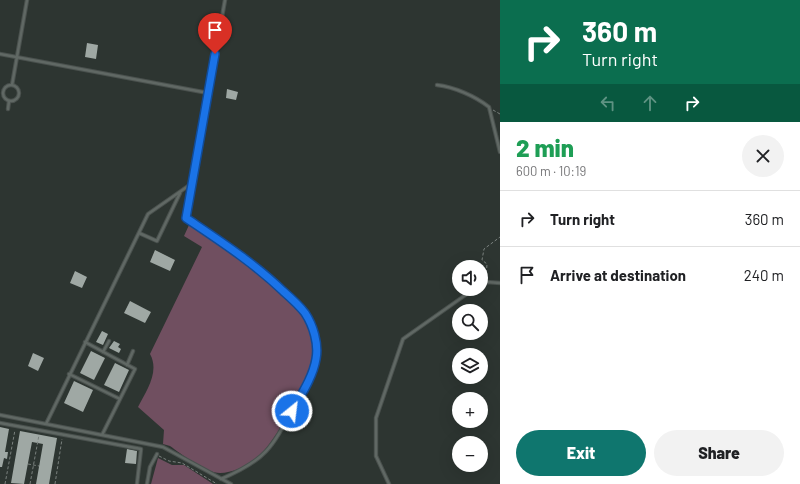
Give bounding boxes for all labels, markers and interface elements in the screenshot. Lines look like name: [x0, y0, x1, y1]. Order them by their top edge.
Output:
pin: [198, 13, 232, 54]
text: 360 m: [582, 14, 657, 48]
icon: right: [516, 16, 568, 68]
icon: arrive: [204, 19, 226, 41]
text: Turn right: [582, 48, 658, 70]
icon: left: [597, 92, 619, 114]
icon: ahead: [639, 92, 661, 114]
icon: right: [681, 92, 703, 114]
text: 2 min: [516, 133, 574, 162]
button: close: [742, 135, 784, 177]
text: 600 m · 10:19: [516, 163, 586, 179]
icon: right: [516, 208, 538, 230]
text: Turn right: [550, 210, 615, 228]
text: 360 m: [745, 210, 784, 228]
map controls: [452, 260, 488, 472]
button: sound: [452, 260, 488, 296]
icon: arrive: [516, 264, 538, 286]
text: Arrive at destination: [550, 266, 686, 284]
text: 240 m: [744, 266, 784, 284]
button: search: [452, 304, 488, 340]
button: layers: [452, 348, 488, 384]
position arrow: [271, 390, 313, 432]
button: +: [452, 392, 488, 428]
button: Exit: [516, 430, 646, 476]
button: Share: [654, 430, 784, 476]
button: −: [452, 436, 488, 472]

